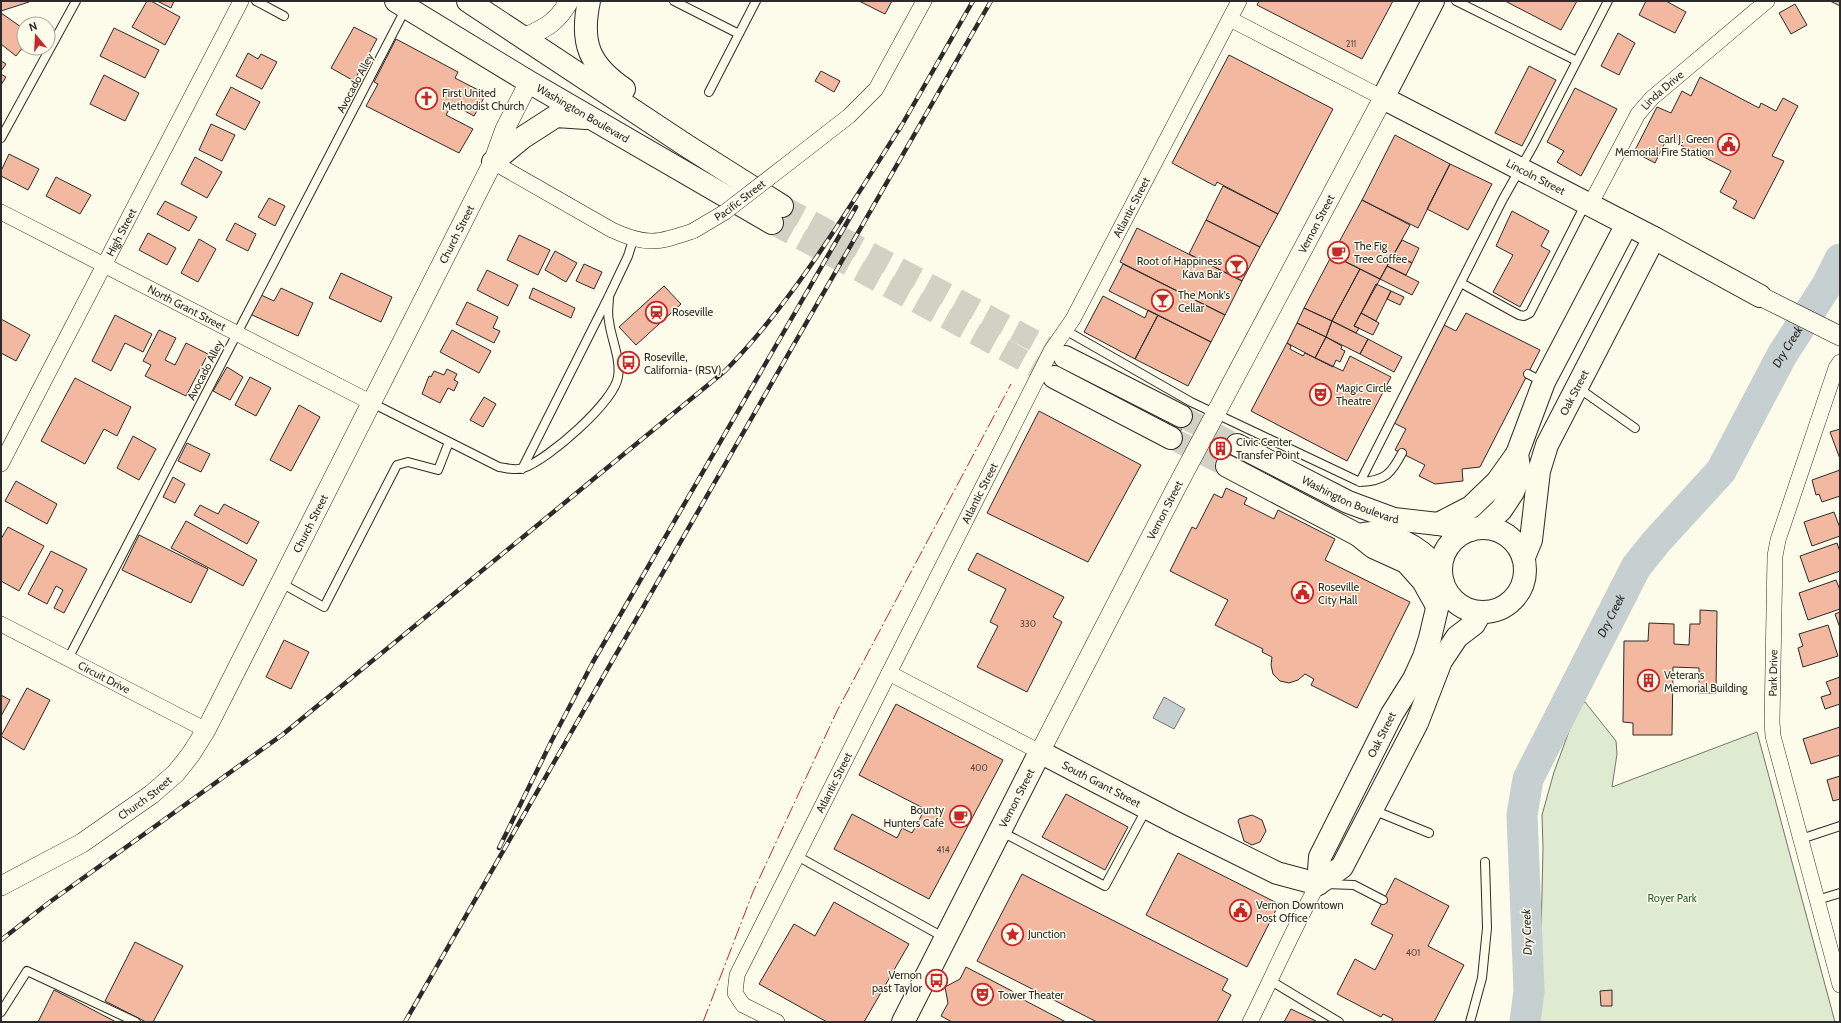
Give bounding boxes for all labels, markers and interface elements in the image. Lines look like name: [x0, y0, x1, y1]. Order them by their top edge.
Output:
north arrow: [16, 16, 56, 56]
text: N: [27, 19, 39, 34]
house number: 211: [1346, 38, 1356, 49]
street label: Avocado Alley: [333, 50, 377, 115]
street label: Linda Drive: [1638, 67, 1687, 113]
street label: Washington Boulevard: [534, 81, 632, 146]
church icon: First United Methodist Church: [413, 86, 439, 112]
place label: First United Methodist Church: [442, 86, 524, 113]
place label: Carl J. Green Memorial Fire Station: [1615, 132, 1714, 159]
public building icon: Carl J. Green Memorial Fire Station: [1716, 132, 1742, 158]
street label: Lincoln Street: [1504, 156, 1568, 198]
street label: Atlantic Street: [1110, 174, 1153, 240]
street label: Pacific Street: [712, 176, 768, 224]
street label: Vernon Street: [1295, 192, 1338, 256]
street label: Church Street: [436, 202, 477, 266]
street label: High Street: [103, 206, 139, 259]
cafe icon: The Fig Tree Coffee: [1326, 239, 1352, 265]
place label: The Fig Tree Coffee: [1354, 239, 1407, 266]
place label: Root of Happiness Kava Bar: [1137, 254, 1223, 281]
bar icon: Root of Happiness Kava Bar: [1224, 254, 1250, 280]
street label: North Grant Street: [145, 282, 228, 334]
bar icon: The Monk's Cellar: [1150, 288, 1176, 314]
place label: The Monk's Cellar: [1178, 288, 1231, 315]
station icon: Roseville: [644, 299, 670, 325]
place label: Roseville: [672, 305, 713, 319]
water label: Dry Creek: [1769, 322, 1806, 370]
street label: Avocado Alley: [184, 337, 226, 402]
bus stop icon: Roseville, California- (RSV): [615, 350, 641, 376]
place label: Roseville, California- (RSV): [644, 350, 721, 377]
street label: Oak Street: [1557, 367, 1592, 418]
theatre icon: Magic Circle Theatre: [1308, 381, 1334, 407]
place label: Magic Circle Theatre: [1336, 381, 1392, 408]
building icon: Civic Center Transfer Point: [1208, 435, 1234, 461]
place label: Civic Center Transfer Point: [1236, 435, 1300, 462]
street label: Atlantic Street: [958, 460, 1001, 526]
street label: Washington Boulevard: [1299, 472, 1399, 526]
street label: Vernon Street: [1144, 478, 1186, 542]
street label: Church Street: [290, 492, 331, 555]
public building icon: Roseville City Hall: [1289, 580, 1315, 606]
place label: Roseville City Hall: [1318, 580, 1359, 607]
water label: Dry Creek: [1594, 591, 1628, 640]
house number: 330: [1020, 618, 1036, 629]
street label: Park Drive: [1766, 649, 1780, 697]
street label: Circuit Drive: [76, 658, 133, 697]
building icon: Veterans Memorial Building: [1635, 668, 1661, 694]
place label: Veterans Memorial Building: [1664, 668, 1748, 695]
street label: Oak Street: [1364, 709, 1399, 760]
street label: Atlantic Street: [813, 750, 855, 815]
street label: South Grant Street: [1060, 758, 1143, 811]
house number: 400: [970, 762, 988, 773]
street label: Vernon Street: [996, 766, 1038, 830]
street label: Church Street: [115, 773, 175, 823]
place label: Bounty Hunters Cafe: [884, 803, 944, 830]
cafe icon: Bounty Hunters Cafe: [947, 803, 973, 829]
house number: 414: [936, 844, 950, 855]
park label: Royer Park: [1647, 891, 1697, 905]
public building icon: Vernon Downtown Post Office: [1228, 898, 1254, 924]
place label: Vernon Downtown Post Office: [1256, 898, 1344, 925]
water label: Dry Creek: [1518, 908, 1535, 955]
place icon: Junction: [1000, 921, 1026, 947]
place label: Junction: [1027, 927, 1066, 941]
house number: 401: [1406, 947, 1420, 958]
place label: Vernon past Taylor: [872, 968, 923, 995]
bus stop icon: Vernon past Taylor: [924, 968, 950, 994]
theatre icon: Tower Theater: [969, 982, 995, 1008]
place label: Tower Theater: [998, 988, 1064, 1002]

